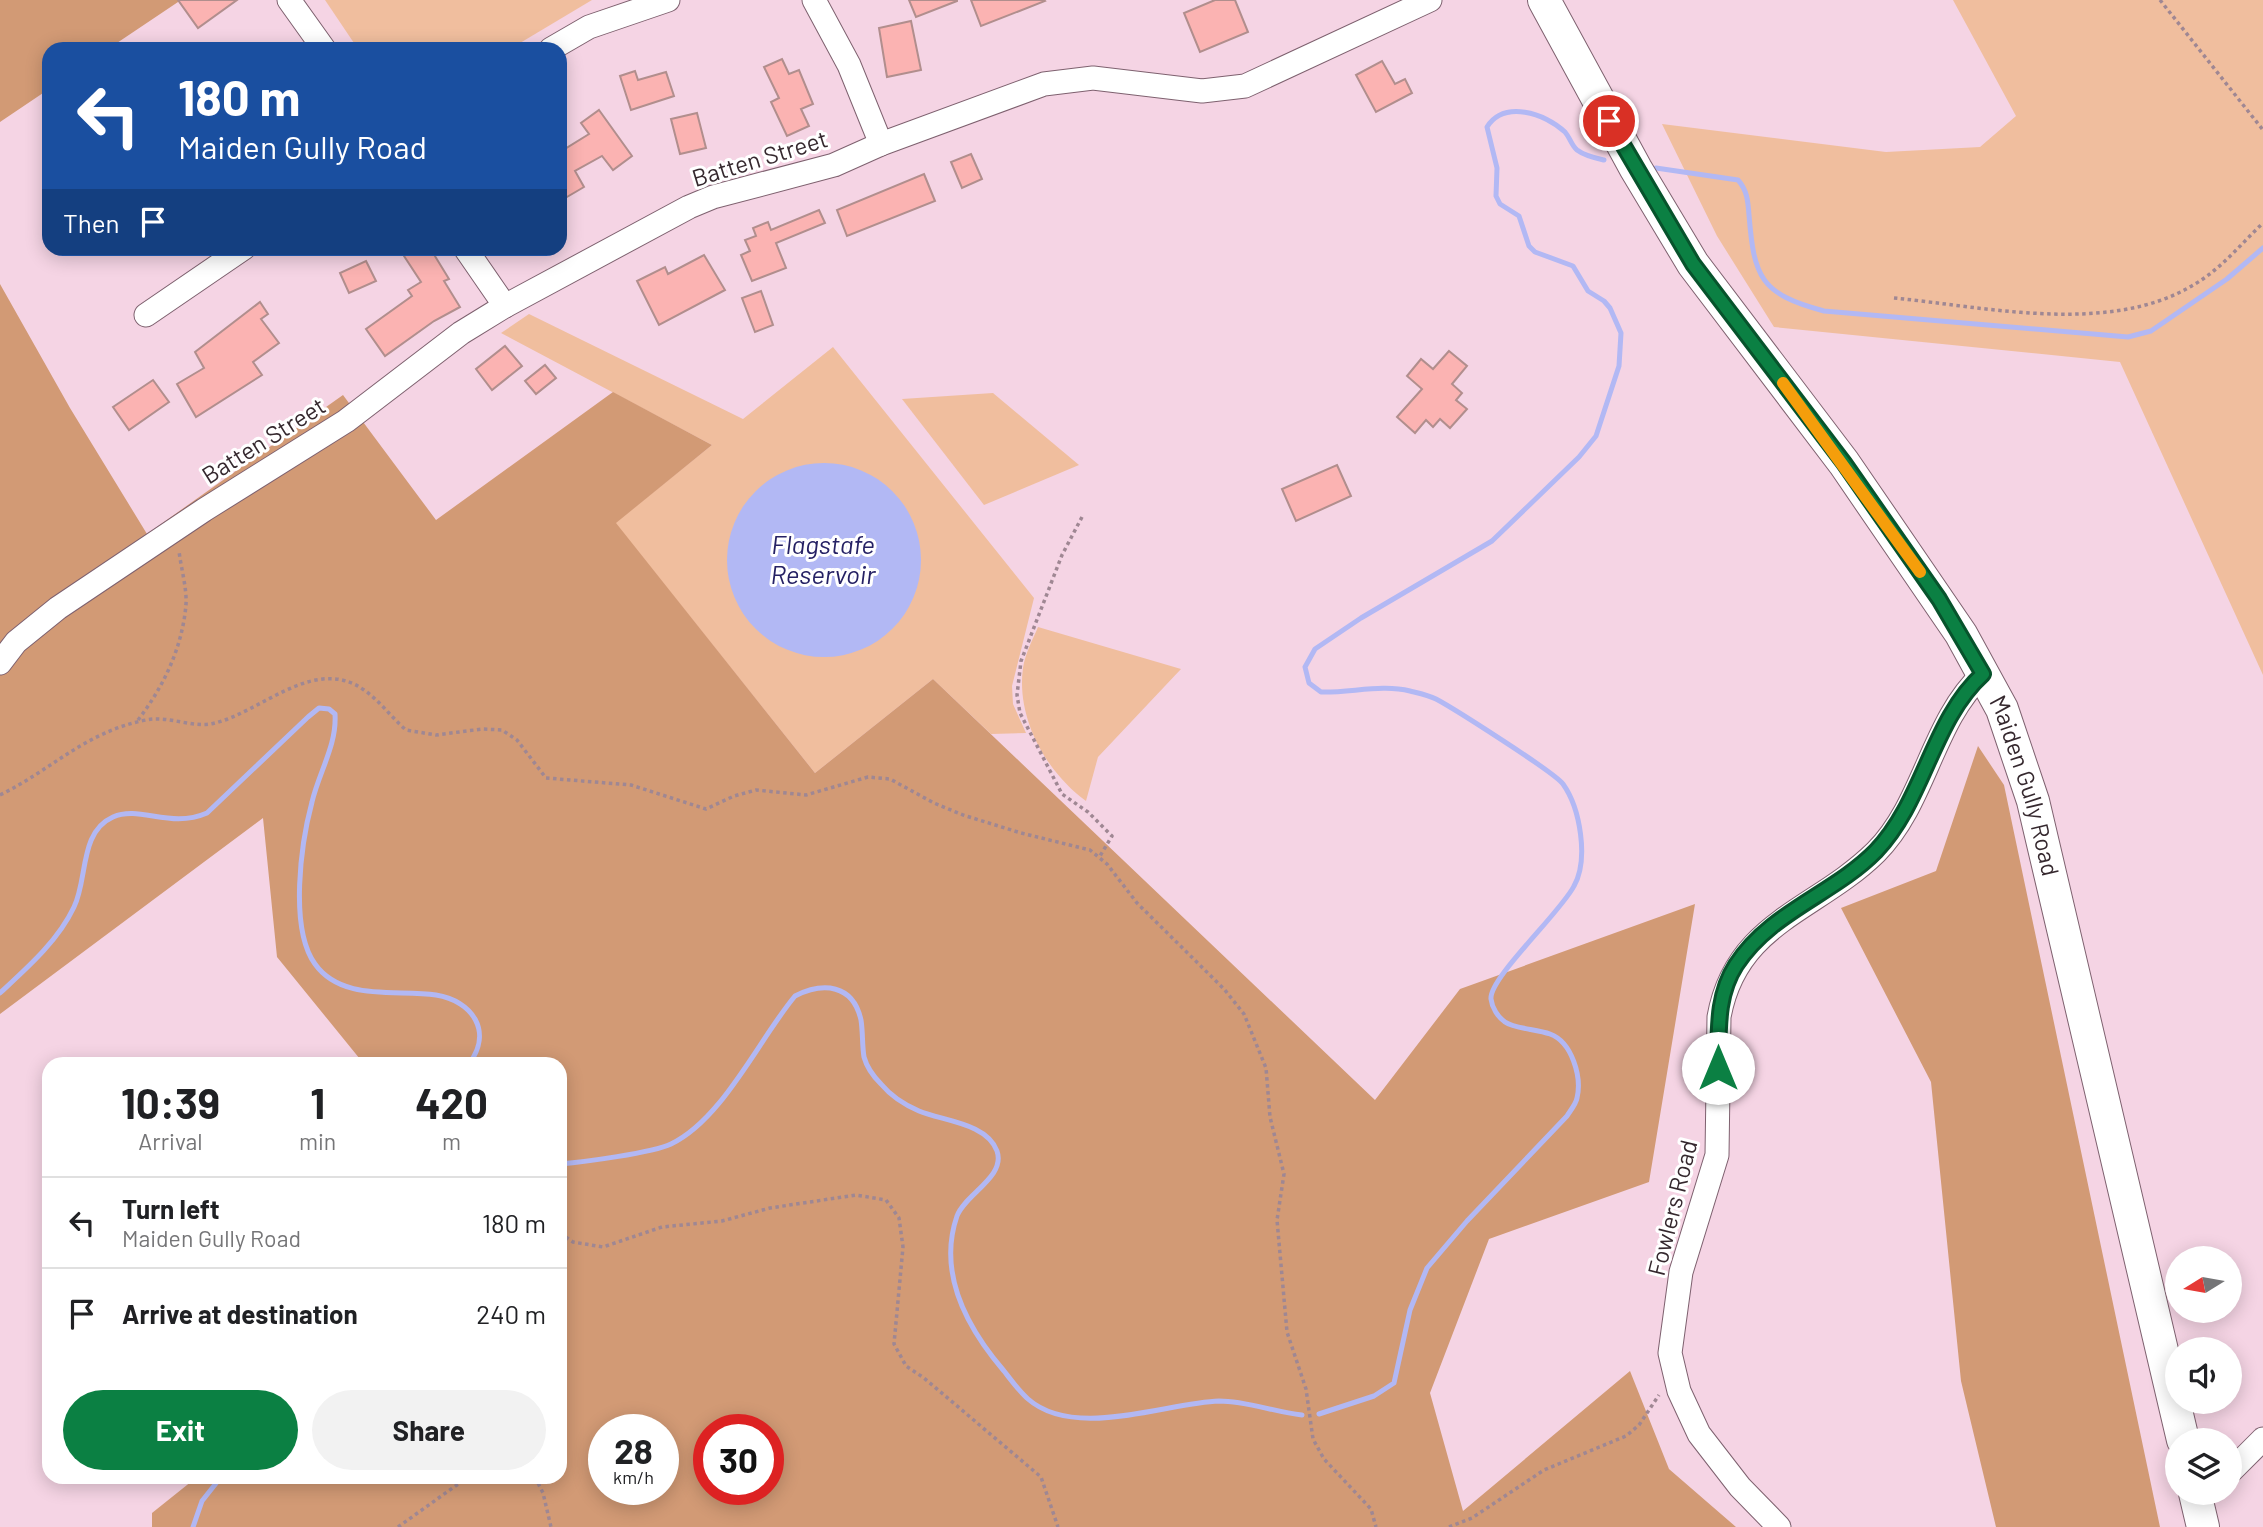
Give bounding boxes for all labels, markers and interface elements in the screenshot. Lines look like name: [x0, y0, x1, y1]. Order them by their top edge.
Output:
text: 180 m: [178, 67, 301, 126]
icon: left: [63, 70, 154, 161]
pin: [1579, 91, 1639, 151]
icon: arrive: [1590, 102, 1628, 140]
street label: Batten Street: [688, 123, 831, 192]
text: Maiden Gully Road: [178, 127, 427, 165]
icon: arrive: [134, 203, 172, 241]
text: Then: [63, 207, 120, 238]
street label: Batten Street: [196, 390, 330, 489]
water label: Flagstafe Reservoir: [771, 528, 876, 589]
street label: Maiden Gully Road: [1984, 690, 2066, 879]
position arrow: [1681, 1031, 1755, 1105]
text: 10:39: [121, 1077, 220, 1127]
text: 1: [310, 1077, 325, 1127]
text: 420: [415, 1077, 488, 1127]
text: Arrival: [138, 1127, 203, 1155]
text: min: [299, 1127, 336, 1155]
text: m: [442, 1127, 461, 1155]
street label: Fowlers Road: [1641, 1137, 1702, 1279]
text: Turn left: [122, 1193, 220, 1224]
icon: left: [63, 1204, 101, 1242]
text: 180 m: [482, 1207, 546, 1238]
text: Maiden Gully Road: [122, 1224, 301, 1252]
north arrow: [2165, 1246, 2242, 1323]
map controls: [2165, 1246, 2242, 1505]
icon: arrive: [63, 1295, 101, 1333]
text: Arrive at destination: [122, 1298, 358, 1329]
text: 240 m: [476, 1298, 546, 1329]
button: sound: [2165, 1337, 2242, 1414]
button: Exit: [63, 1390, 298, 1470]
button: Share: [312, 1390, 546, 1470]
speed limit sign: 30: [693, 1414, 784, 1505]
button: layers: [2165, 1428, 2242, 1505]
text: 28: [614, 1429, 653, 1471]
text: km/h: [613, 1466, 654, 1488]

